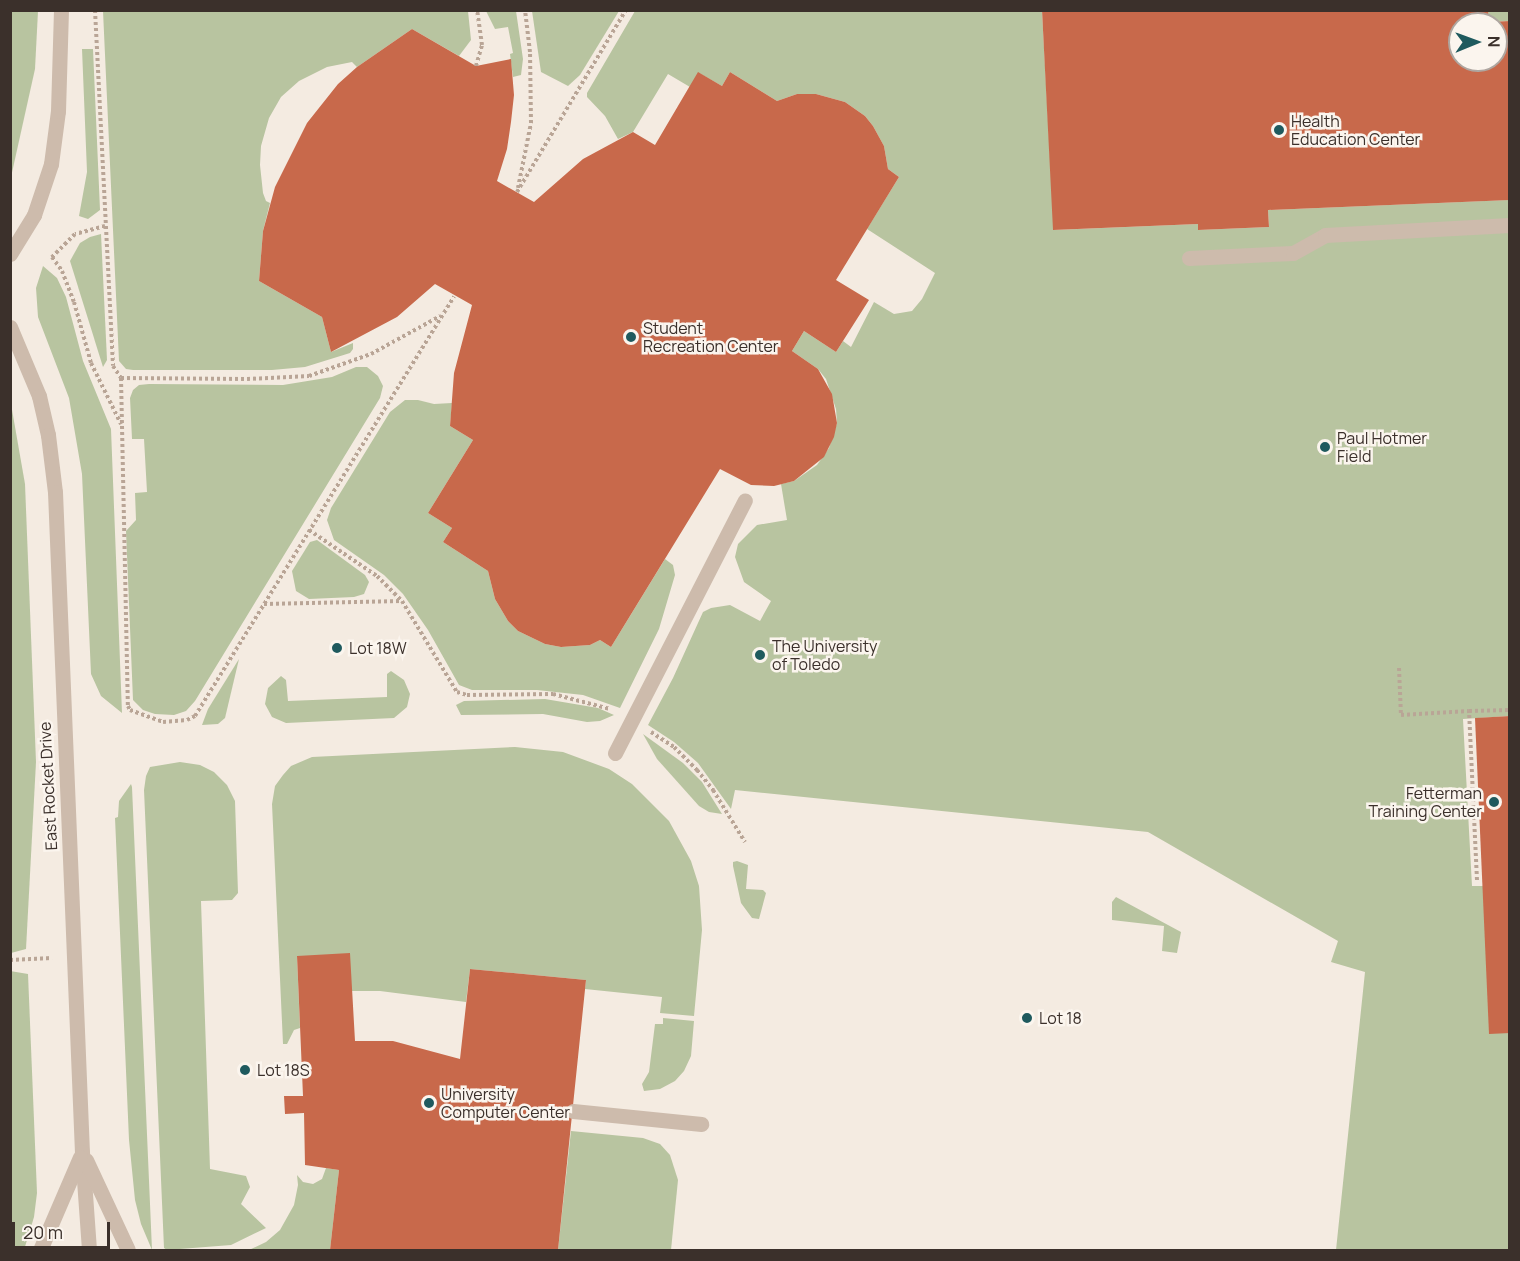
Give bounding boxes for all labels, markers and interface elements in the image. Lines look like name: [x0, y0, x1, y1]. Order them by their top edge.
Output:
north arrow: [1448, 12, 1508, 72]
text: N: [1483, 36, 1505, 48]
place label: Health Education Center: [1291, 111, 1420, 149]
marker: Health Education Center: [1272, 123, 1286, 137]
place label: Student Recreation Center: [643, 318, 779, 356]
marker: Student Recreation Center: [624, 330, 638, 344]
place label: Paul Hotmer Field: [1337, 428, 1427, 466]
marker: Paul Hotmer Field: [1318, 440, 1332, 454]
place label: The University of Toledo: [772, 636, 877, 674]
place label: Lot 18W: [349, 638, 407, 658]
marker: Lot 18W: [330, 641, 344, 655]
marker: The University of Toledo: [753, 648, 767, 662]
street label: East Rocket Drive: [35, 721, 61, 851]
place label: Fetterman Training Center: [1368, 783, 1482, 821]
marker: Fetterman Training Center: [1487, 795, 1501, 809]
place label: Lot 18: [1039, 1008, 1082, 1028]
marker: Lot 18: [1020, 1011, 1034, 1025]
place label: Lot 18S: [257, 1060, 310, 1080]
marker: Lot 18S: [238, 1063, 252, 1077]
place label: University Computer Center: [441, 1084, 570, 1122]
marker: University Computer Center: [422, 1096, 436, 1110]
scale bar: [15, 1210, 112, 1248]
text: 20 m: [23, 1220, 63, 1244]

